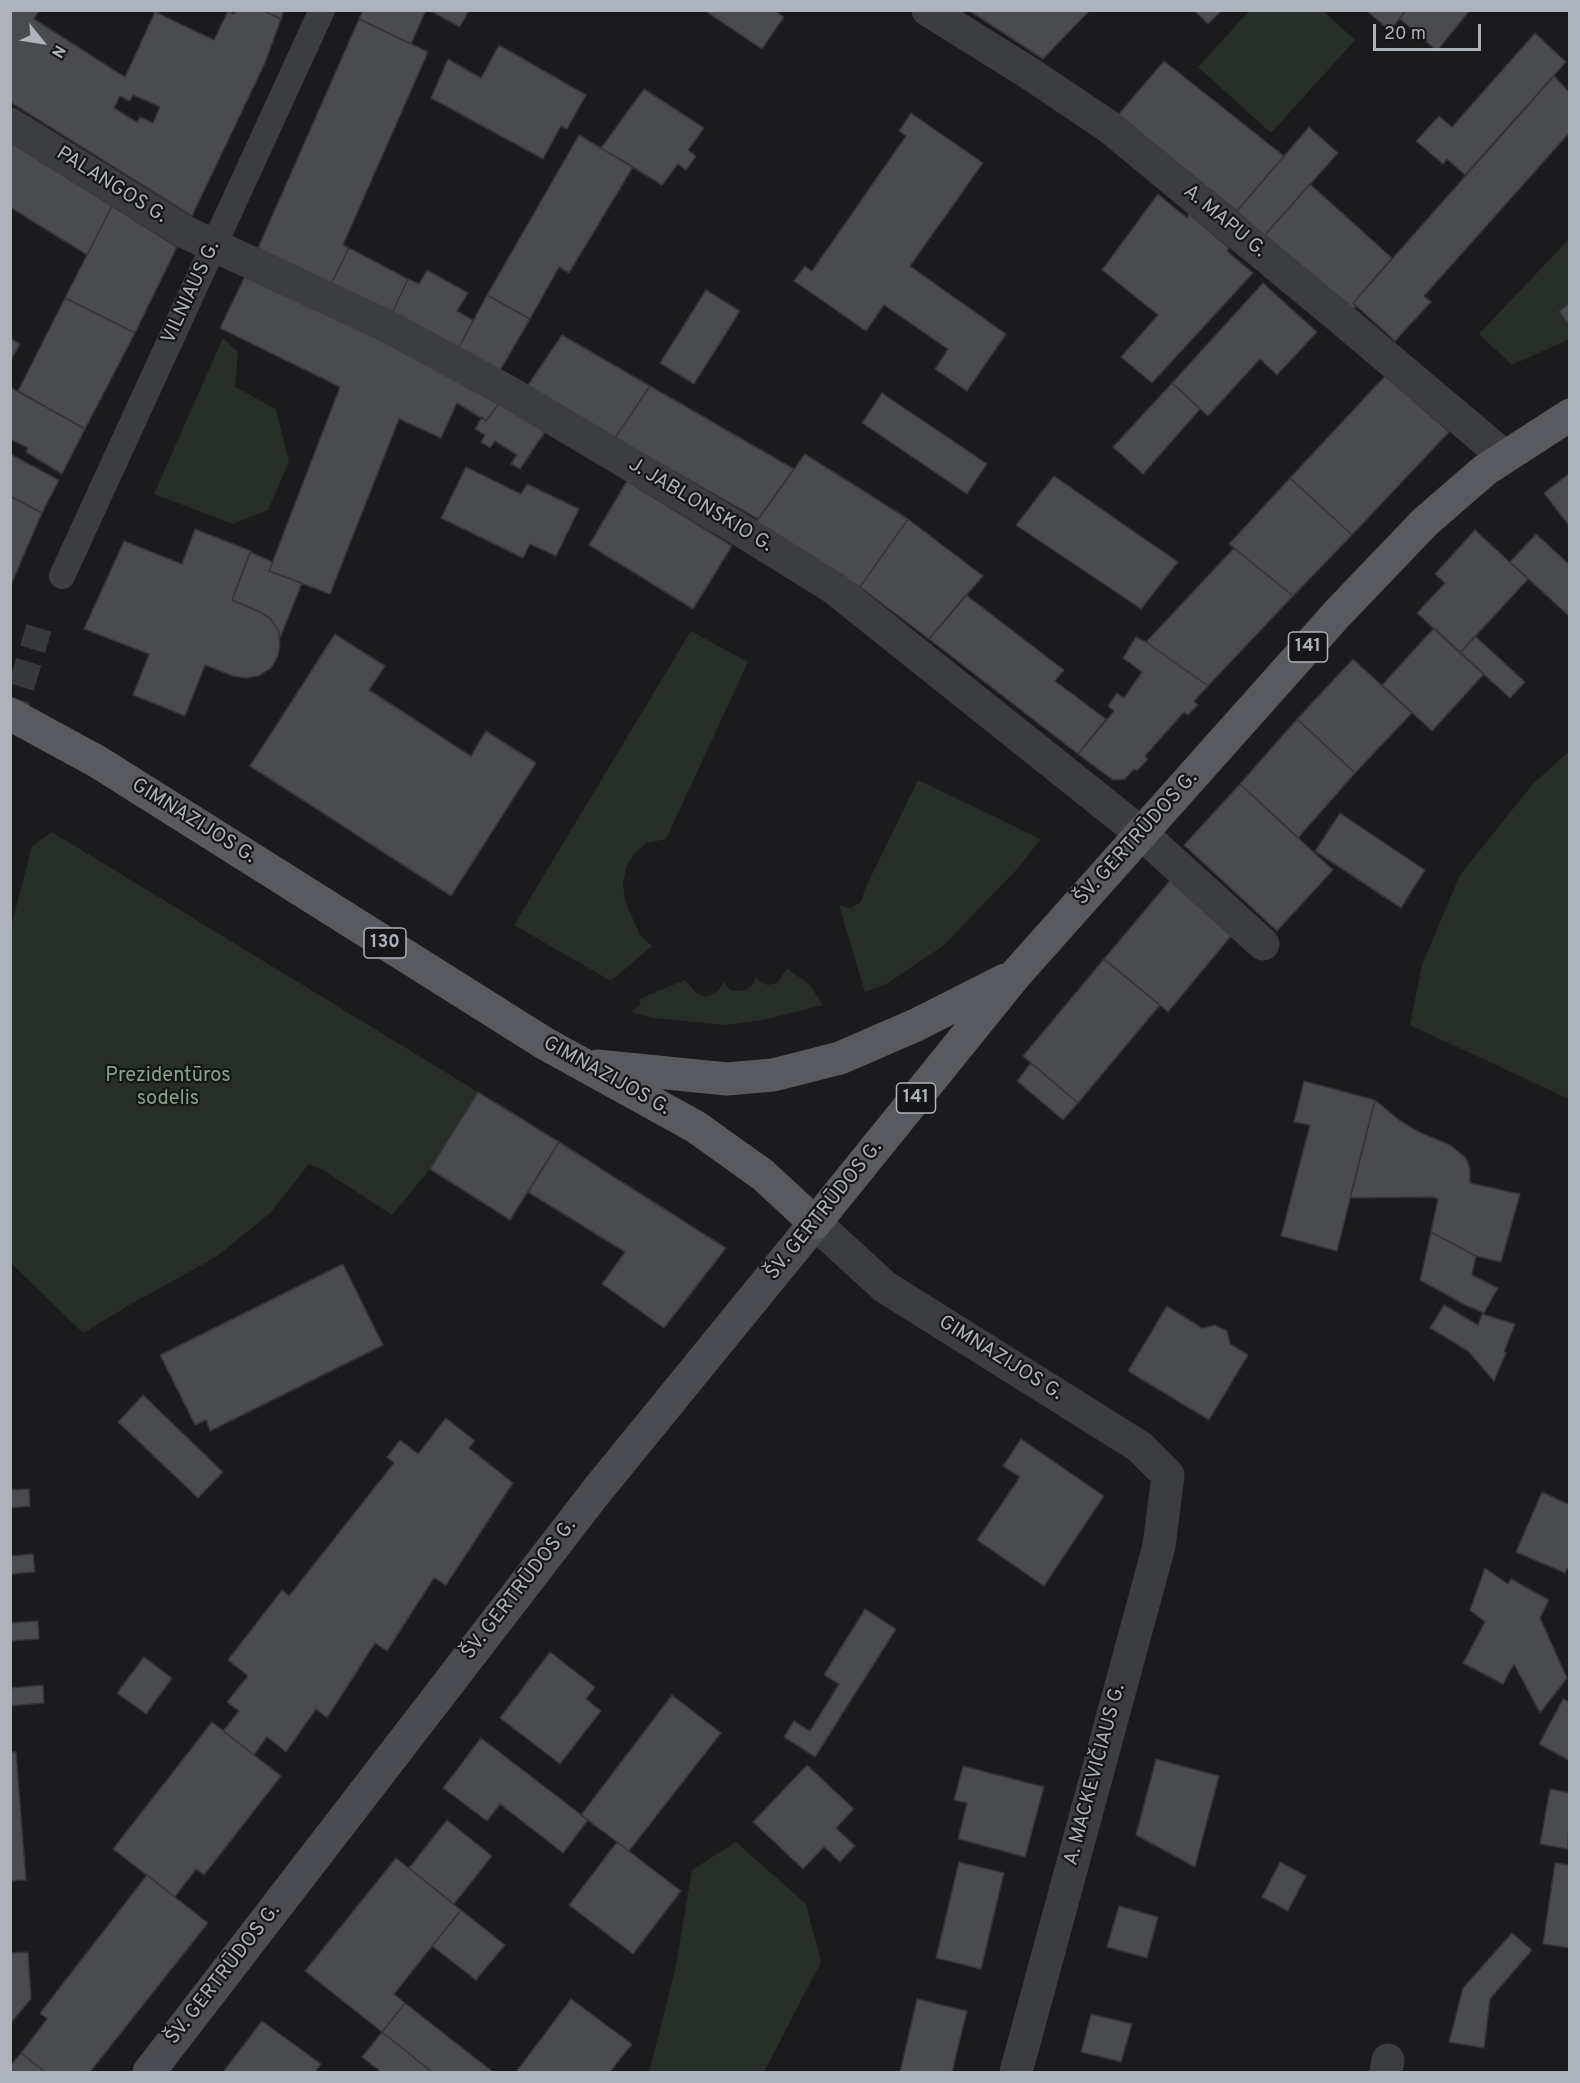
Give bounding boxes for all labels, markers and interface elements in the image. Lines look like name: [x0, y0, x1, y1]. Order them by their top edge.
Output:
north arrow: [12, 12, 72, 72]
scale bar: [1376, 12, 1484, 50]
text: 20 m: [1384, 23, 1426, 46]
text: N: [46, 41, 69, 61]
street label: PALANGOS G.: [51, 142, 171, 230]
street label: A. MAPU G.: [1178, 180, 1270, 264]
street label: VILNIAUS G.: [158, 238, 226, 348]
street label: J. JABLONSKIO G.: [624, 453, 776, 559]
road number: 141: [1288, 632, 1328, 662]
street label: ŠV. GERTRŪDOS G.: [1071, 767, 1203, 911]
street label: GIMNAZIJOS G.: [127, 774, 259, 870]
road number: 130: [364, 928, 406, 958]
street label: GIMNAZIJOS G.: [538, 1032, 674, 1122]
park label: Prezidentūros sodelis: [105, 1065, 231, 1112]
road number: 141: [896, 1083, 936, 1113]
street label: ŠV. GERTRŪDOS G.: [762, 1137, 888, 1285]
street label: GIMNAZIJOS G.: [934, 1311, 1066, 1407]
street label: ŠV. GERTRŪDOS G.: [458, 1515, 582, 1665]
street label: A. MACKEVIČIAUS G.: [1060, 1682, 1132, 1868]
street label: ŠV. GERTRŪDOS G.: [162, 1900, 286, 2050]

